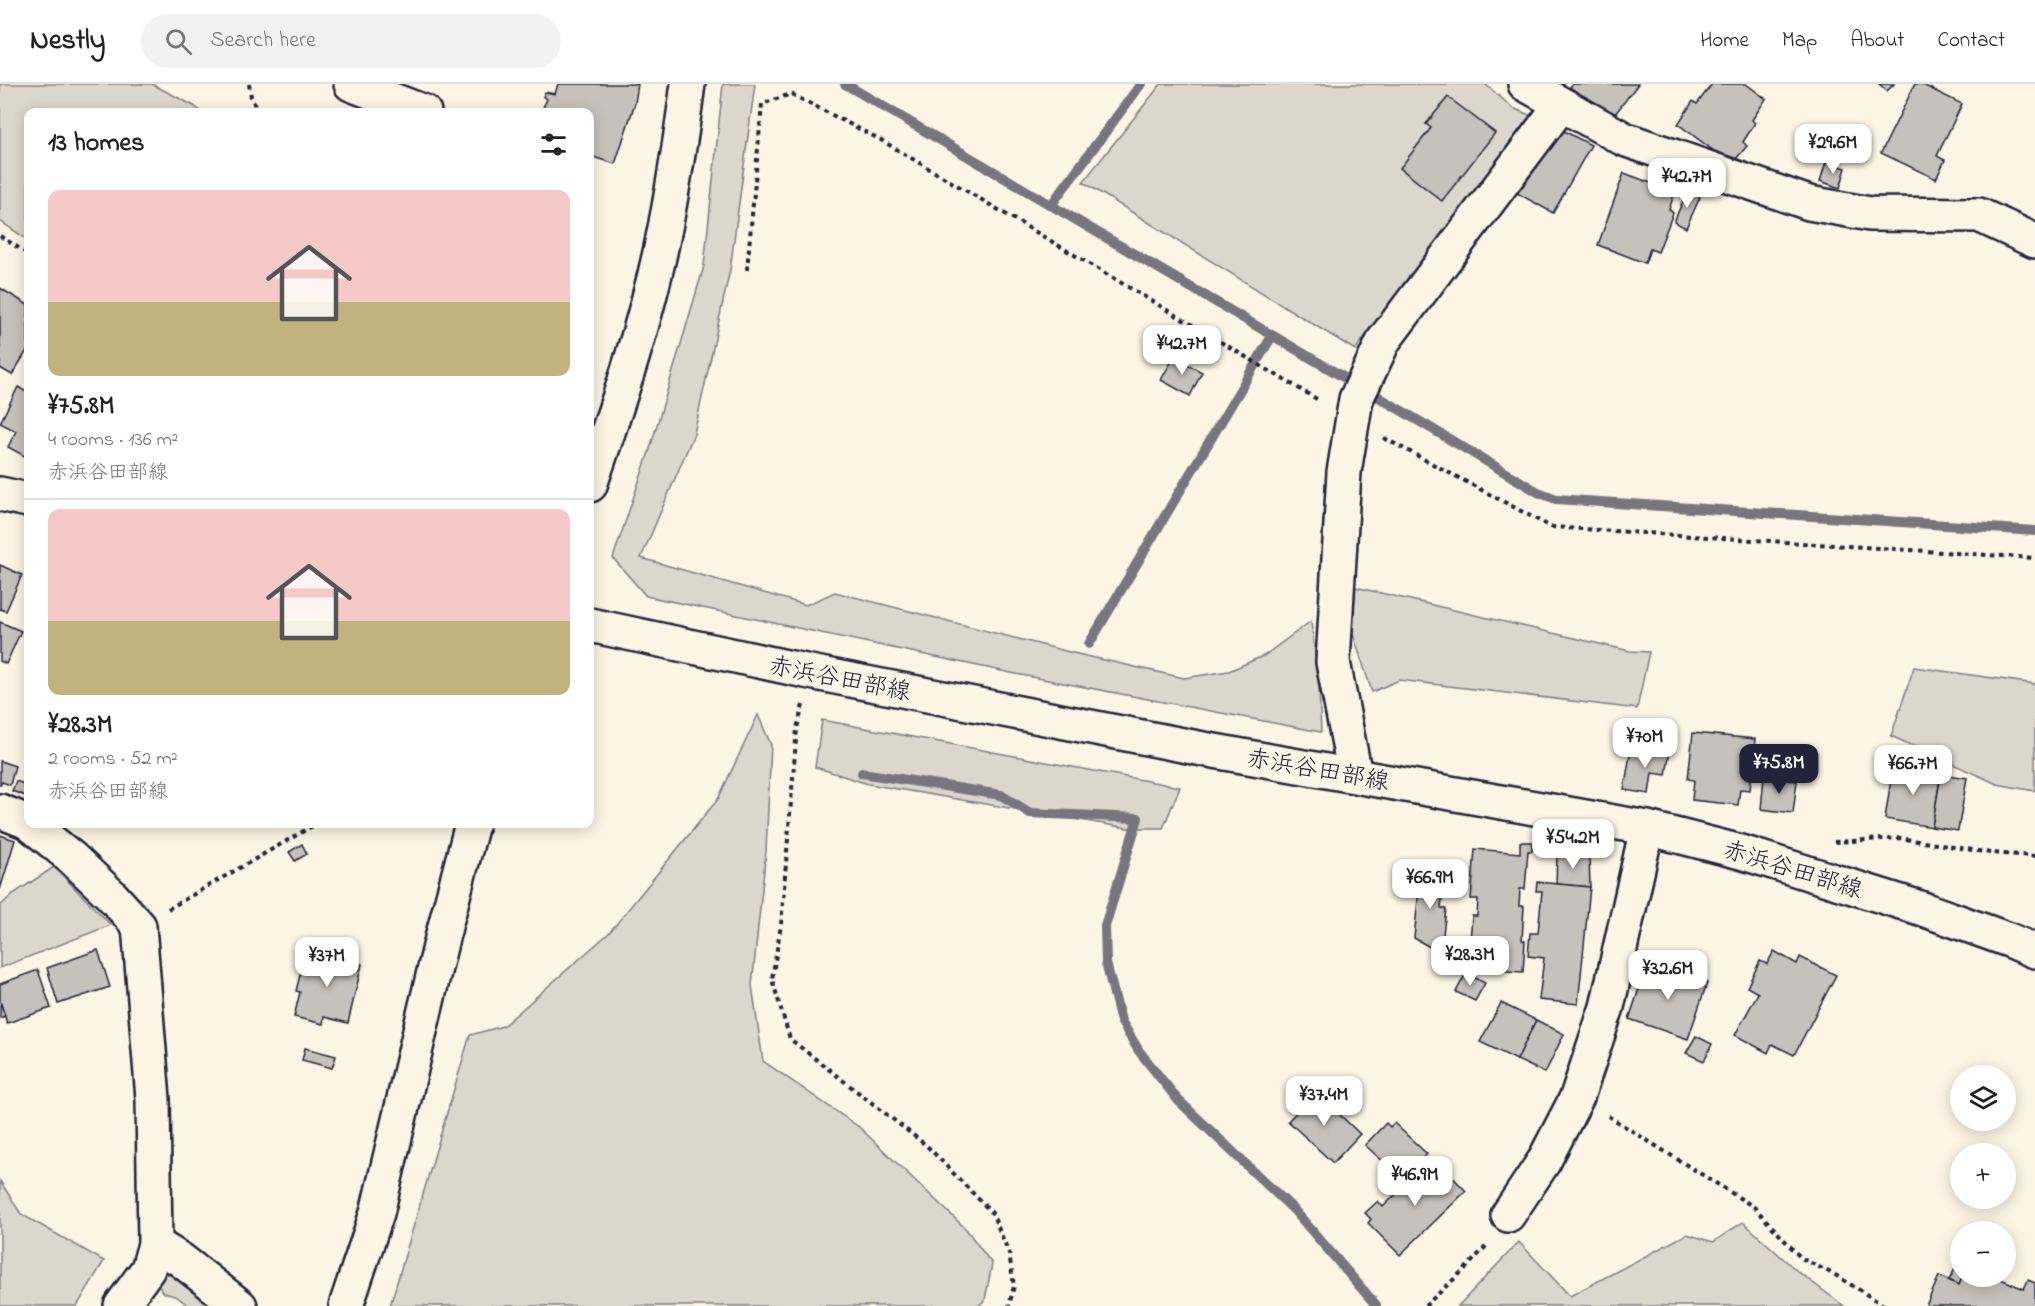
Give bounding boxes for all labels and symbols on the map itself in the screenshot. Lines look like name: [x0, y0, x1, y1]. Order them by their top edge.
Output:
pin: ¥29.6M: [1784, 124, 1882, 175]
pin: ¥42.7M: [1638, 158, 1736, 209]
pin: ¥42.7M: [1133, 325, 1231, 376]
street label: 赤浜谷田部線: [766, 650, 914, 711]
pin: ¥70M: [1609, 718, 1681, 769]
street label: 赤浜谷田部線: [1244, 742, 1392, 801]
pin: ¥75.8M: [1730, 744, 1828, 795]
pin: ¥66.7M: [1864, 745, 1962, 796]
pin: ¥54.2M: [1524, 819, 1622, 870]
street label: 赤浜谷田部線: [1718, 834, 1866, 909]
pin: ¥66.9M: [1381, 859, 1479, 910]
pin: ¥28.3M: [1421, 936, 1519, 987]
pin: ¥37M: [291, 937, 363, 988]
pin: ¥32.6M: [1619, 950, 1717, 1001]
pin: ¥37.4M: [1275, 1076, 1373, 1127]
pin: ¥46.9M: [1366, 1156, 1464, 1207]

